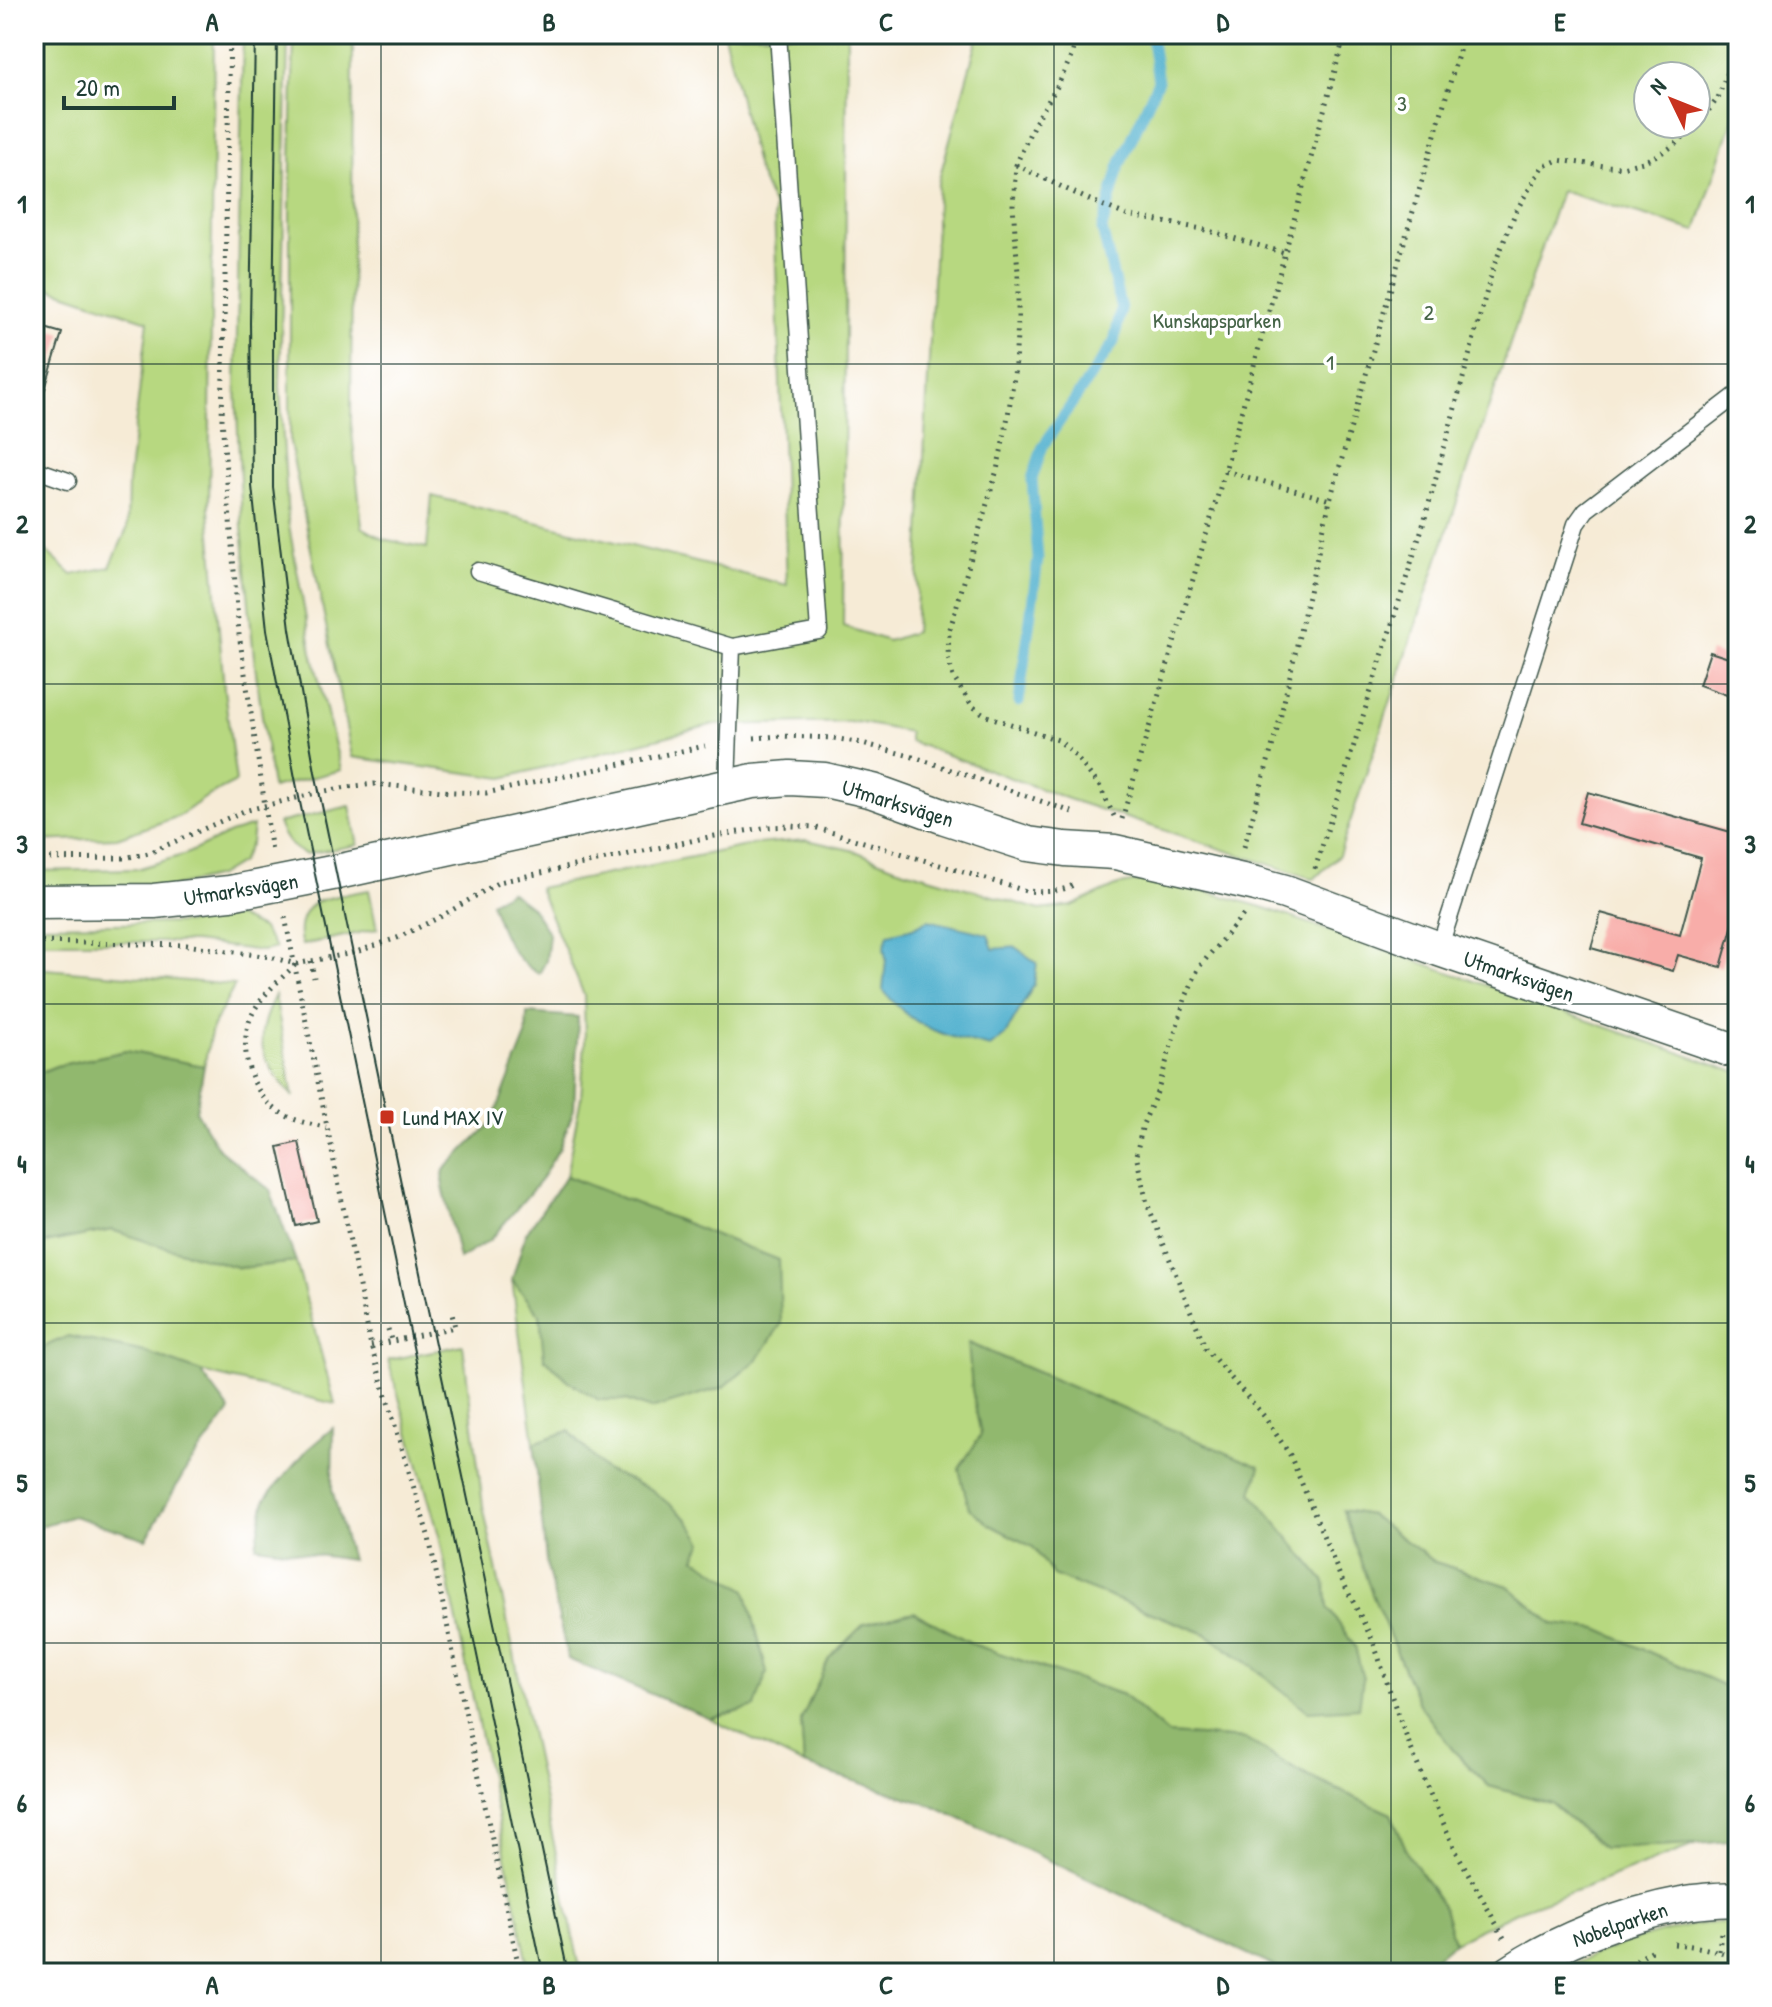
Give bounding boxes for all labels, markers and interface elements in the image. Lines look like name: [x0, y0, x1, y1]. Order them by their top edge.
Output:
text: A: [206, 4, 219, 39]
text: B: [542, 4, 556, 39]
text: C: [879, 4, 893, 39]
text: D: [1217, 4, 1230, 39]
text: E: [1554, 4, 1566, 39]
scale bar: [64, 60, 174, 110]
north arrow: [1632, 60, 1712, 140]
text: 20 m: [76, 71, 120, 103]
text: N: [1642, 72, 1673, 101]
park label: 3: [1397, 88, 1407, 118]
text: 1: [17, 186, 27, 221]
text: 1: [1745, 186, 1755, 221]
park label: 2: [1424, 297, 1435, 327]
park label: Kunskapsparken: [1153, 305, 1281, 335]
park label: 1: [1326, 347, 1334, 377]
text: 2: [16, 506, 29, 541]
text: 2: [1744, 506, 1757, 541]
street label: Utmarksvägen: [839, 772, 957, 834]
text: 3: [16, 826, 28, 861]
text: 3: [1744, 826, 1756, 861]
street label: Utmarksvägen: [182, 865, 300, 913]
street label: Utmarksvägen: [1460, 943, 1578, 1009]
place label: Lund MAX IV: [403, 1102, 504, 1132]
marker: Lund MAX IV: [378, 1108, 396, 1126]
text: 4: [17, 1146, 27, 1181]
text: 4: [1745, 1146, 1755, 1181]
text: 5: [17, 1465, 28, 1500]
text: 5: [1745, 1465, 1756, 1500]
text: 6: [17, 1785, 28, 1820]
text: 6: [1745, 1785, 1756, 1820]
street label: Nobelparken: [1569, 1894, 1671, 1954]
text: A: [206, 1967, 219, 2002]
text: B: [542, 1967, 556, 2002]
text: C: [879, 1967, 893, 2002]
text: D: [1217, 1967, 1230, 2002]
text: E: [1554, 1967, 1566, 2002]

